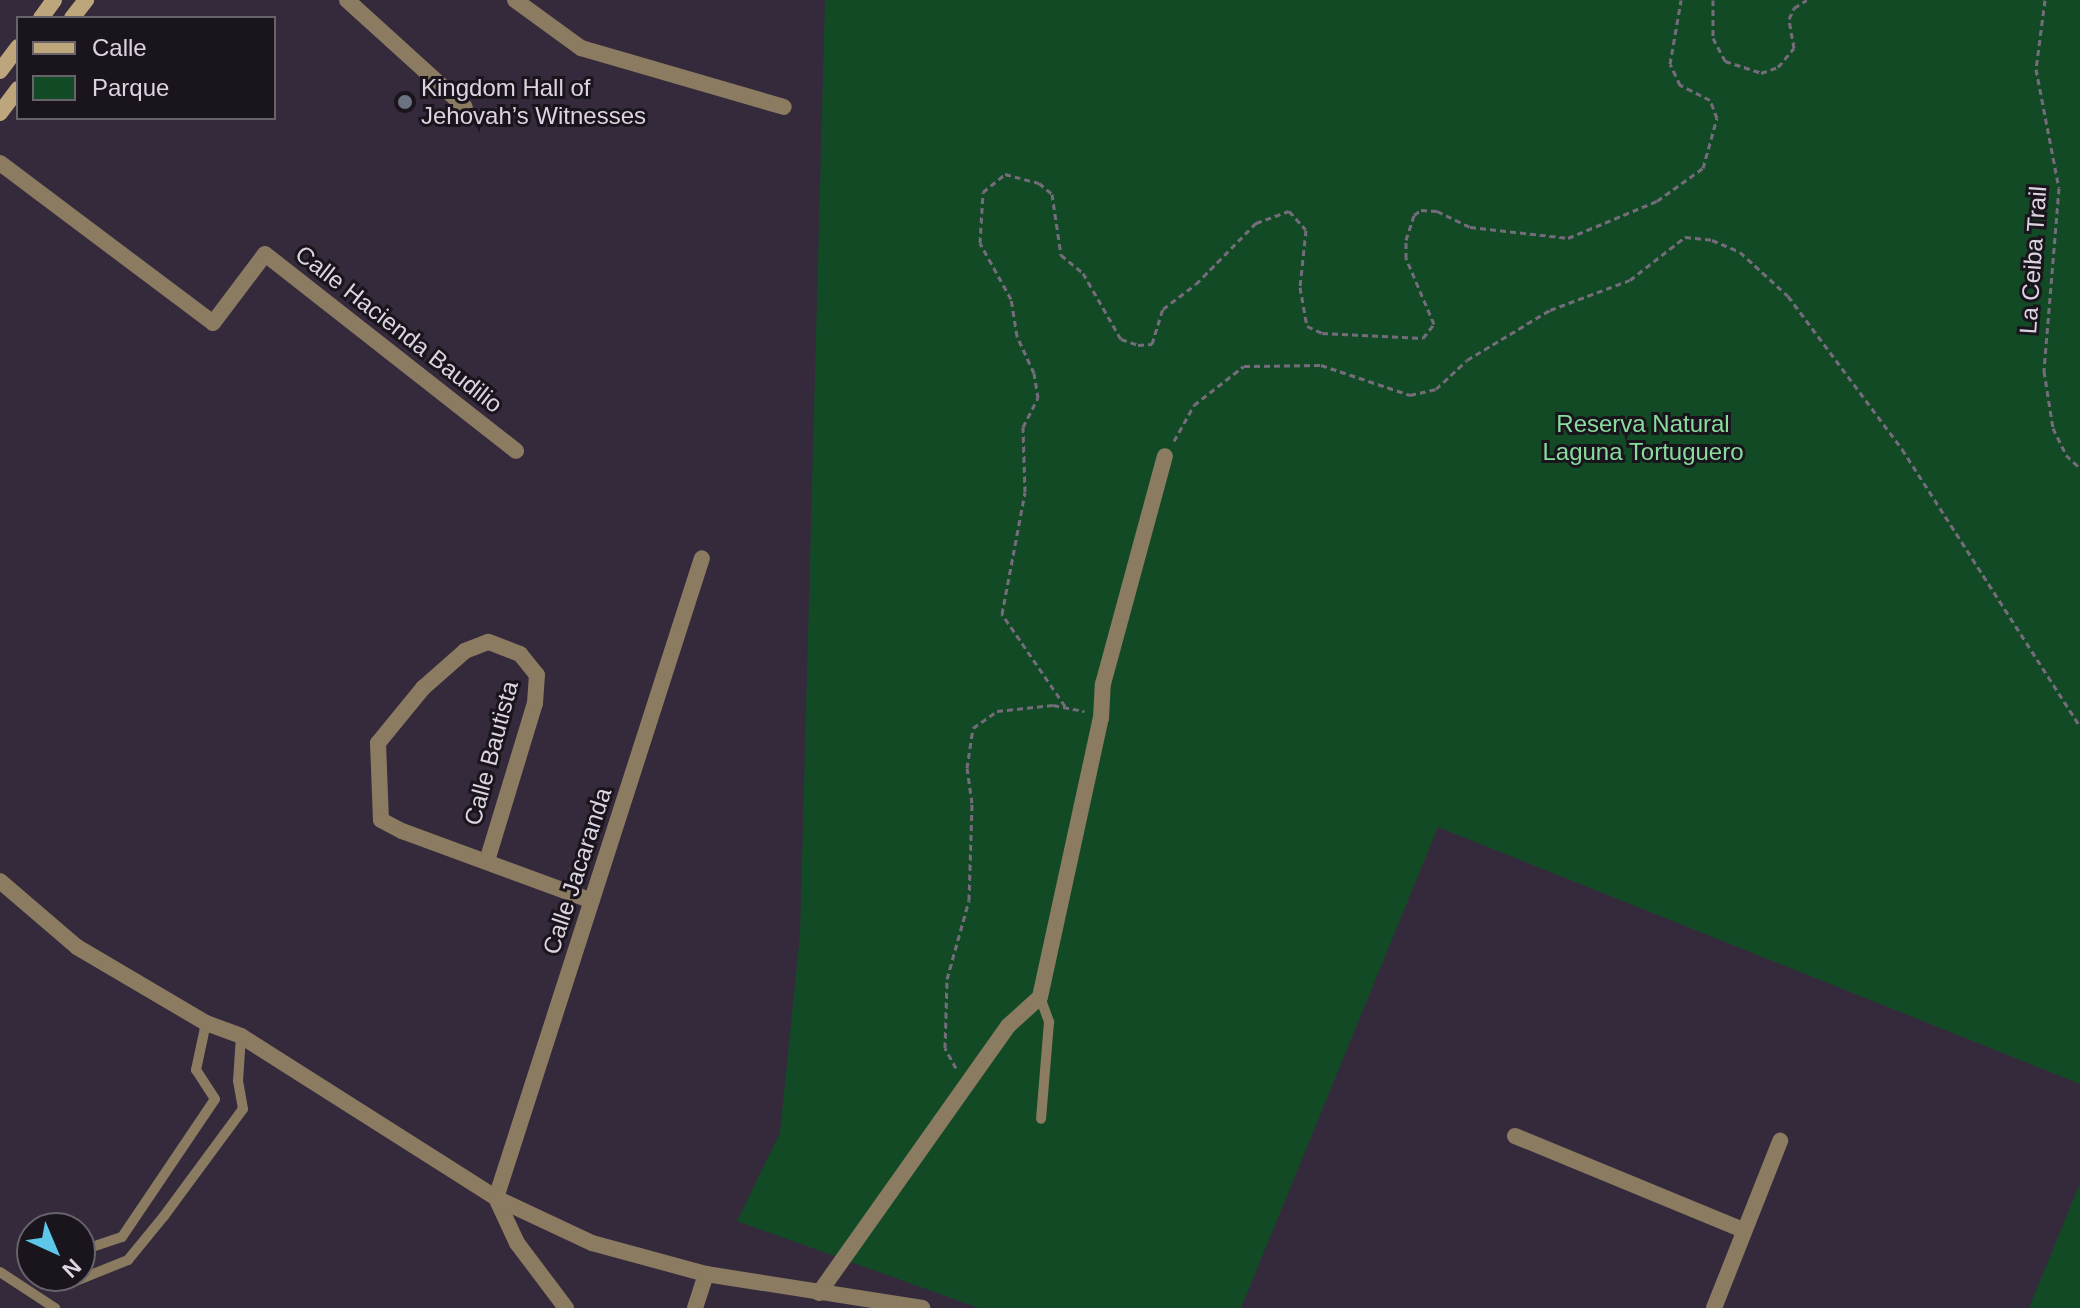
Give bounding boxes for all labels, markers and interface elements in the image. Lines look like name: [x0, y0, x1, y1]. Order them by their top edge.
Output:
legend: [16, 16, 276, 120]
text: Calle: [92, 34, 147, 61]
text: Parque: [92, 74, 169, 101]
place label: Kingdom Hall of Jehovah’s Witnesses: [421, 74, 646, 130]
marker: Kingdom Hall of Jehovah’s Witnesses: [396, 93, 414, 111]
street label: La Ceiba Trail: [2013, 185, 2053, 335]
street label: Calle Hacienda Baudilio: [290, 239, 508, 419]
park label: Reserva Natural Laguna Tortuguero: [1542, 410, 1744, 466]
street label: Calle Bautista: [458, 678, 524, 828]
street label: Calle Jacaranda: [537, 784, 617, 958]
north arrow: [16, 1212, 96, 1292]
text: N: [57, 1254, 86, 1283]

